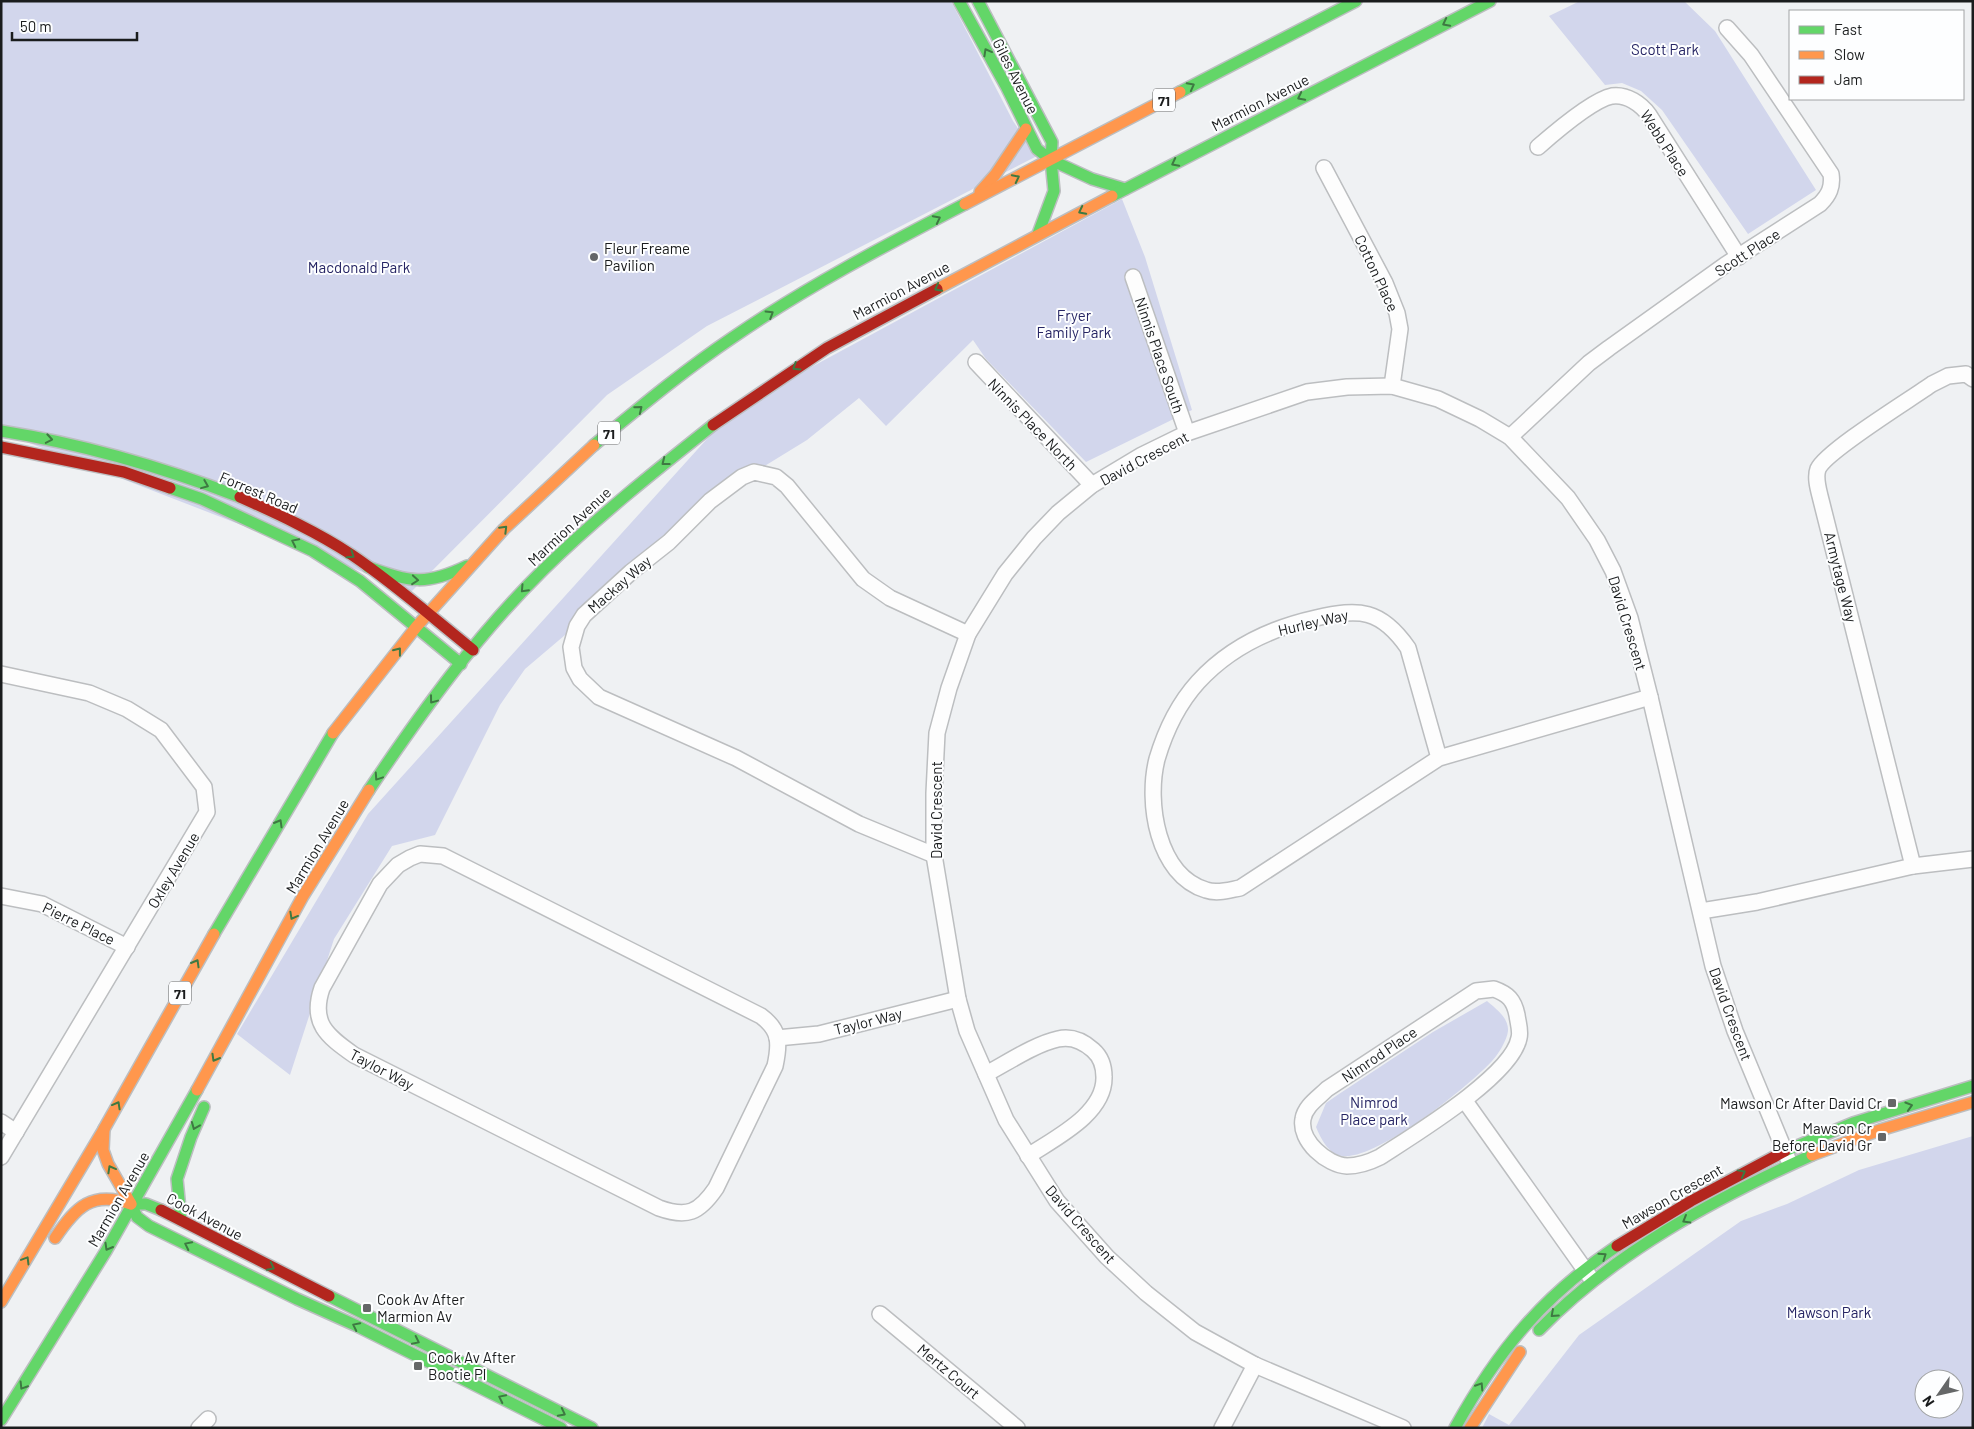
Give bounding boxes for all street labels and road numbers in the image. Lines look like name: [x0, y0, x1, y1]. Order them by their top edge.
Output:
street label: Giles Avenue: [989, 35, 1043, 117]
street label: Marmion Avenue: [1208, 70, 1312, 134]
road number: 71: [1153, 88, 1175, 112]
street label: Webb Place: [1637, 106, 1693, 180]
street label: Scott Place: [1711, 224, 1783, 280]
street label: Cotton Place: [1351, 232, 1403, 314]
street label: Marmion Avenue: [850, 257, 952, 323]
street label: Ninnis Place South: [1132, 295, 1188, 415]
street label: Ninnis Place North: [985, 374, 1081, 474]
road number: 71: [598, 422, 620, 444]
street label: David Crescent: [1097, 427, 1191, 489]
street label: Forrest Road: [217, 467, 301, 517]
street label: Marmion Avenue: [524, 483, 614, 569]
street label: Armytage Way: [1821, 530, 1861, 624]
street label: Mackay Way: [584, 552, 654, 616]
street label: David Crescent: [1605, 574, 1651, 672]
street label: Hurley Way: [1276, 605, 1350, 639]
street label: David Crescent: [927, 761, 945, 859]
street label: Marmion Avenue: [282, 795, 352, 897]
street label: Oxley Avenue: [143, 829, 203, 911]
street label: Pierre Place: [40, 898, 118, 948]
street label: David Crescent: [1706, 965, 1756, 1063]
road number: 71: [169, 981, 191, 1004]
street label: Taylor Way: [832, 1004, 904, 1038]
street label: Nimrod Place: [1338, 1022, 1420, 1086]
street label: Taylor Way: [347, 1045, 417, 1093]
street label: Marmion Avenue: [83, 1148, 153, 1250]
street label: Mawson Crescent: [1618, 1160, 1726, 1232]
street label: David Crescent: [1042, 1181, 1120, 1267]
street label: Cook Avenue: [164, 1188, 246, 1244]
street label: Mertz Court: [914, 1340, 984, 1402]

